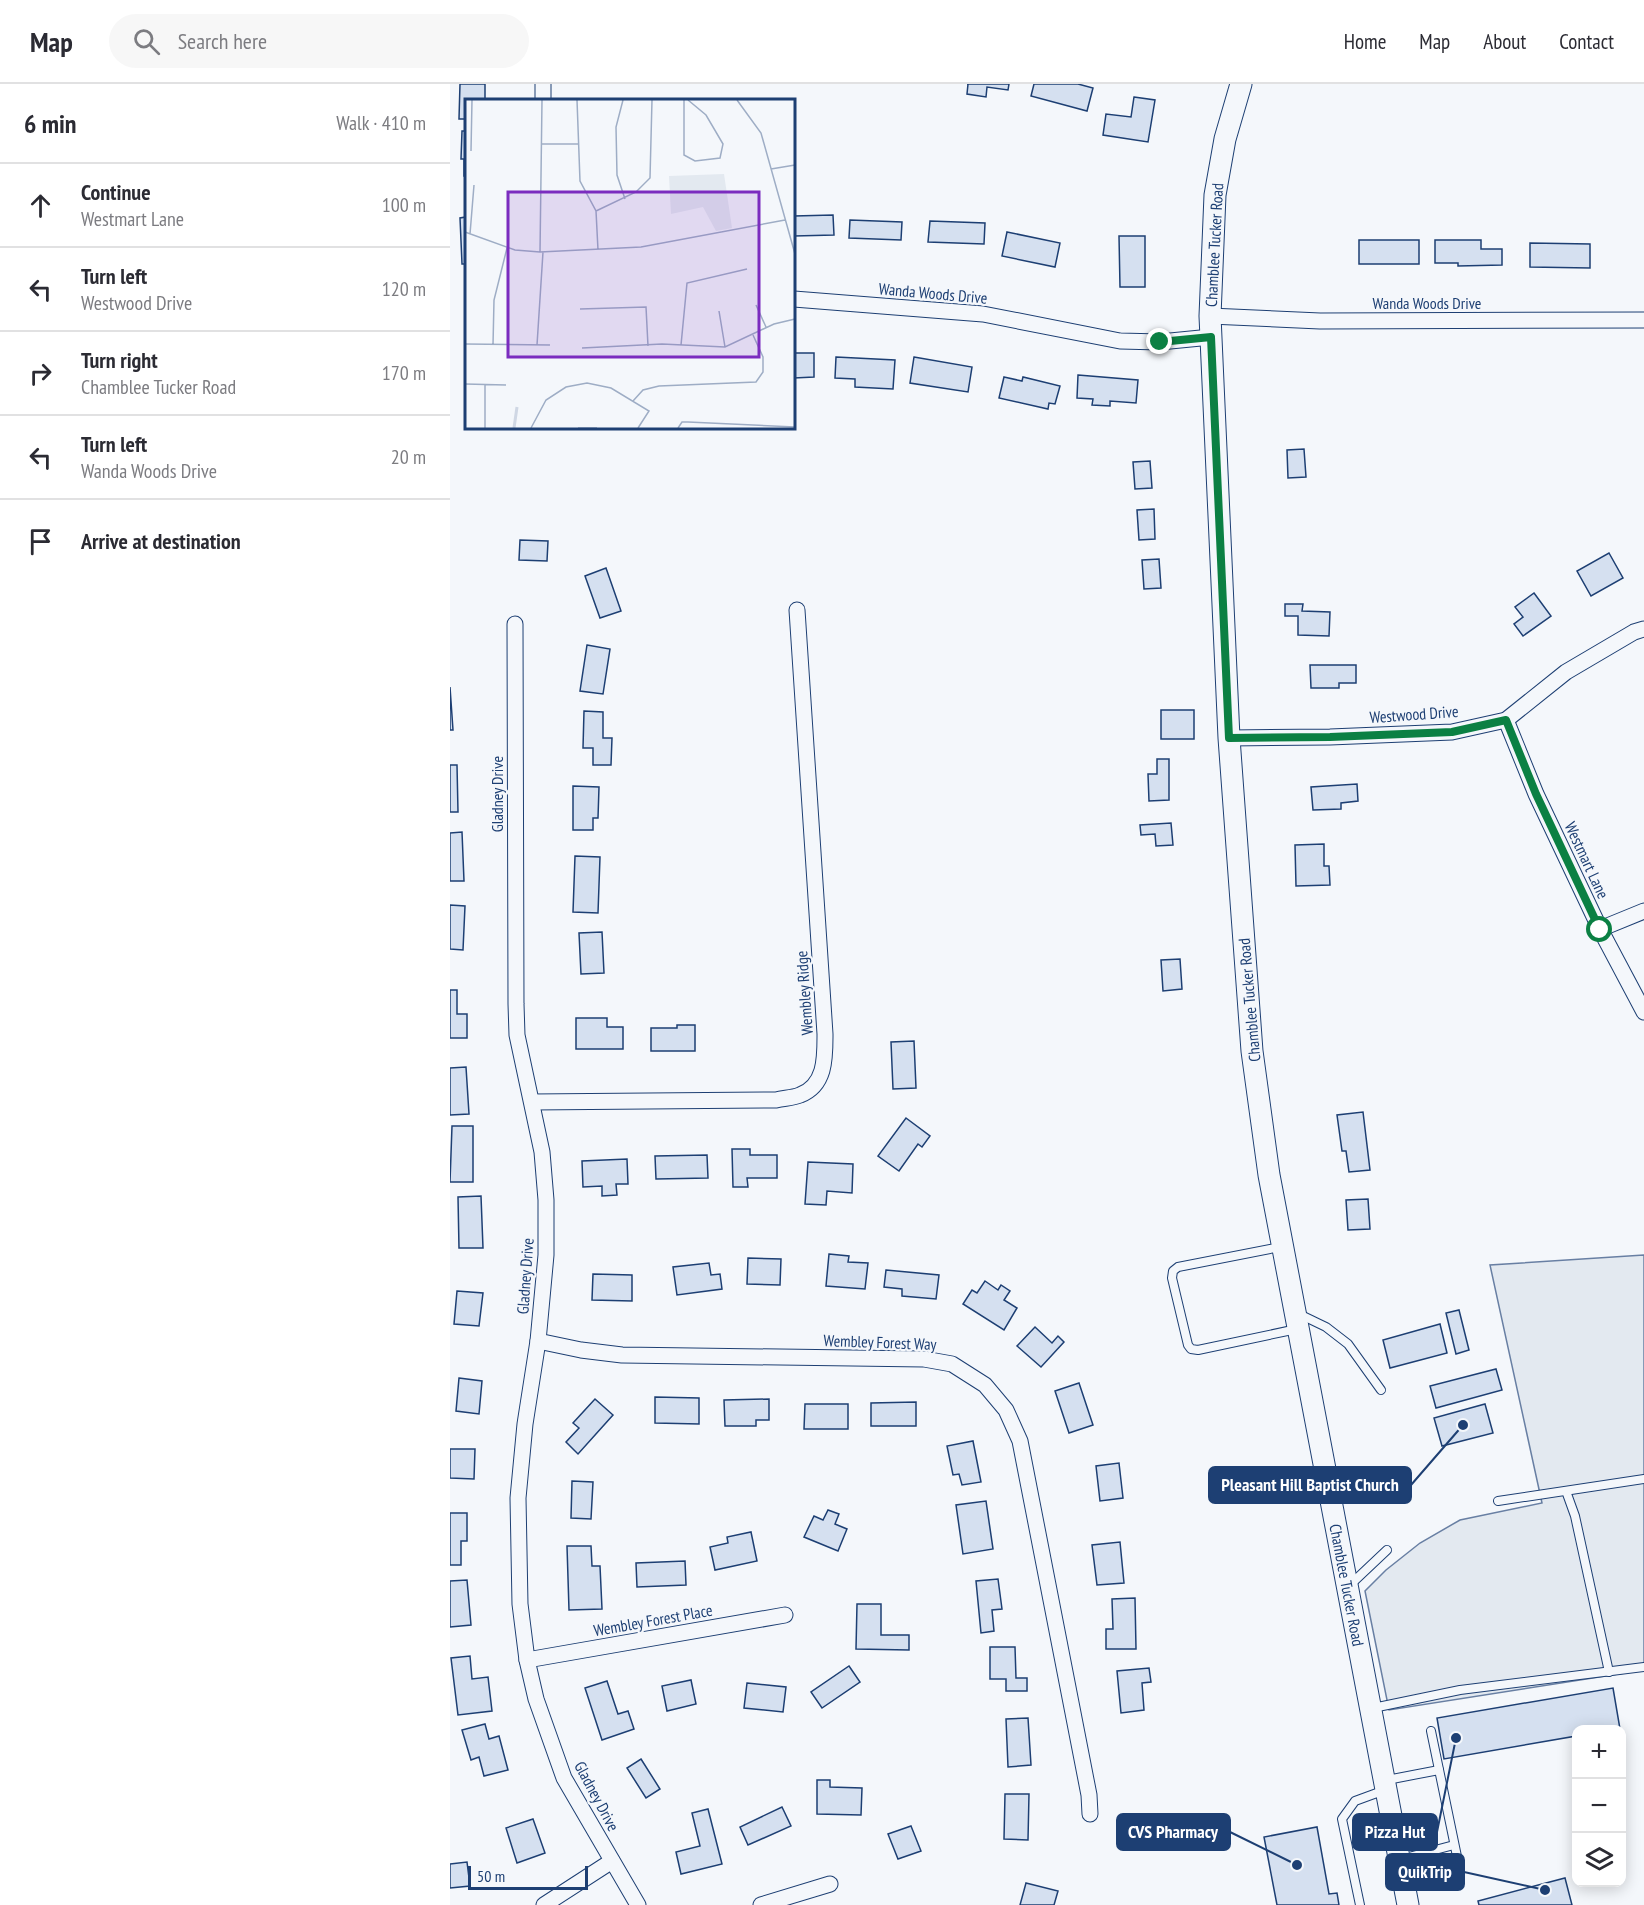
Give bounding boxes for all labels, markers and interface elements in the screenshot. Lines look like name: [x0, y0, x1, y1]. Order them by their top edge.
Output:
search box: [109, 14, 529, 68]
text: Map: [30, 23, 73, 60]
icon: search: [130, 25, 163, 58]
text: Search here: [178, 27, 267, 55]
text: Home: [1344, 28, 1386, 55]
text: Map: [1419, 28, 1450, 55]
text: About: [1483, 28, 1526, 55]
text: Contact: [1559, 28, 1614, 55]
inset map: [465, 99, 795, 429]
text: 6 min: [24, 107, 77, 140]
text: Walk · 410 m: [336, 110, 426, 136]
text: Continue: [81, 178, 151, 206]
street label: Chamblee Tucker Road: [1201, 182, 1227, 307]
icon: ahead: [24, 189, 57, 222]
text: 100 m: [382, 192, 426, 218]
text: Westmart Lane: [81, 206, 184, 232]
text: Turn left: [81, 262, 147, 290]
icon: left: [24, 273, 57, 306]
text: 120 m: [382, 276, 426, 302]
street label: Wanda Woods Drive: [878, 278, 988, 308]
text: Westwood Drive: [81, 290, 192, 316]
street label: Wanda Woods Drive: [1373, 293, 1481, 313]
route end: [1146, 328, 1172, 354]
text: Turn right: [81, 346, 158, 374]
icon: right: [24, 357, 57, 390]
text: 170 m: [382, 360, 426, 386]
text: Chamblee Tucker Road: [81, 374, 236, 400]
text: Turn left: [81, 430, 147, 458]
icon: left: [24, 441, 57, 474]
text: 20 m: [391, 444, 426, 470]
text: Wanda Woods Drive: [81, 458, 217, 484]
icon: arrive: [24, 525, 57, 558]
text: Arrive at destination: [81, 527, 241, 555]
street label: Westwood Drive: [1369, 701, 1459, 727]
street label: Gladney Drive: [487, 756, 507, 832]
street label: Westmart Lane: [1561, 818, 1613, 902]
route start: [1586, 916, 1612, 942]
street label: Chamblee Tucker Road: [1234, 937, 1264, 1063]
street label: Wembley Ridge: [791, 950, 817, 1036]
street label: Gladney Drive: [512, 1237, 538, 1315]
street label: Wembley Forest Way: [823, 1330, 937, 1354]
callout: Pleasant Hill Baptist Church: [1209, 1467, 1411, 1503]
text: Pleasant Hill Baptist Church: [1221, 1473, 1399, 1496]
street label: Chamblee Tucker Road: [1325, 1522, 1369, 1648]
street label: Wembley Forest Place: [592, 1600, 714, 1640]
map controls: [1572, 1725, 1626, 1887]
button: +: [1572, 1725, 1626, 1779]
street label: Gladney Drive: [570, 1758, 624, 1834]
button: −: [1572, 1779, 1626, 1833]
callout: CVS Pharmacy: [1117, 1814, 1230, 1850]
callout: Pizza Hut: [1353, 1814, 1437, 1850]
text: CVS Pharmacy: [1128, 1820, 1219, 1843]
text: Pizza Hut: [1365, 1820, 1426, 1843]
button: layers: [1572, 1833, 1626, 1887]
callout: QuikTrip: [1386, 1854, 1464, 1890]
text: QuikTrip: [1398, 1860, 1452, 1883]
scale bar: [468, 1863, 588, 1890]
text: 50 m: [477, 1866, 505, 1886]

